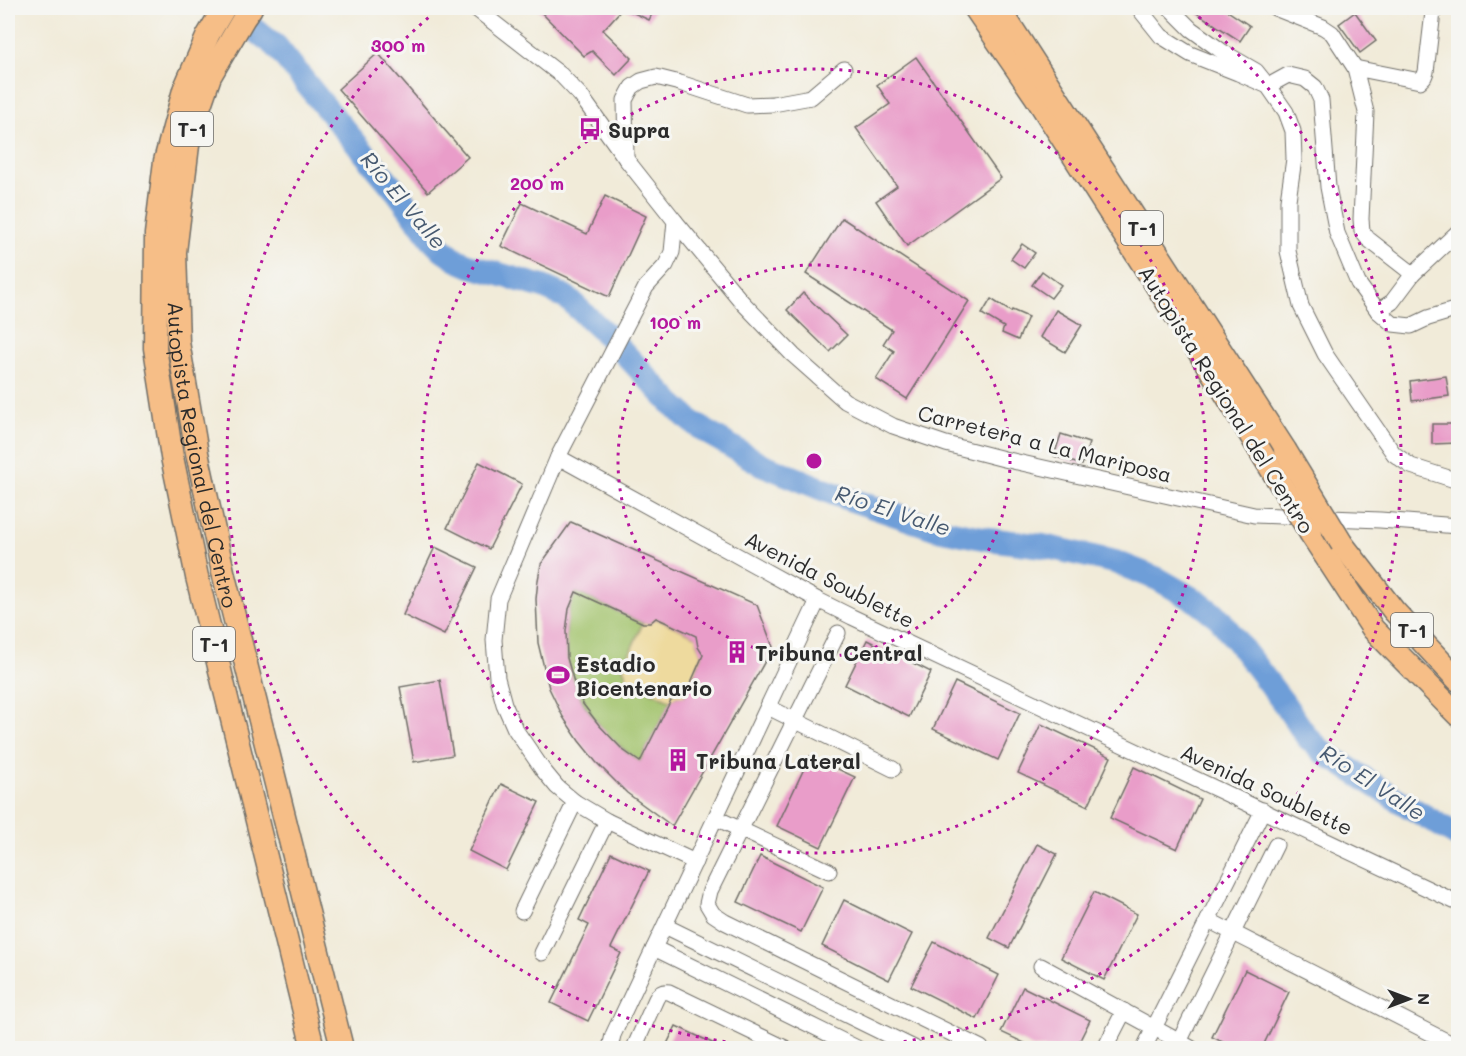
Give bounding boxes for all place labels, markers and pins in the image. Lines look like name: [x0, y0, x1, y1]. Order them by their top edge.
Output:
bus stop icon: Supra: [577, 116, 603, 142]
place label: Supra: [608, 116, 670, 143]
centre of rings: [804, 451, 824, 471]
building icon: Tribuna Central: [724, 639, 750, 665]
place label: Tribuna Central: [755, 639, 922, 666]
place label: Estadio Bicentenario: [576, 650, 712, 701]
sports icon: Estadio Bicentenario: [545, 662, 571, 688]
building icon: Tribuna Lateral: [665, 747, 691, 773]
place label: Tribuna Lateral: [696, 747, 861, 774]

